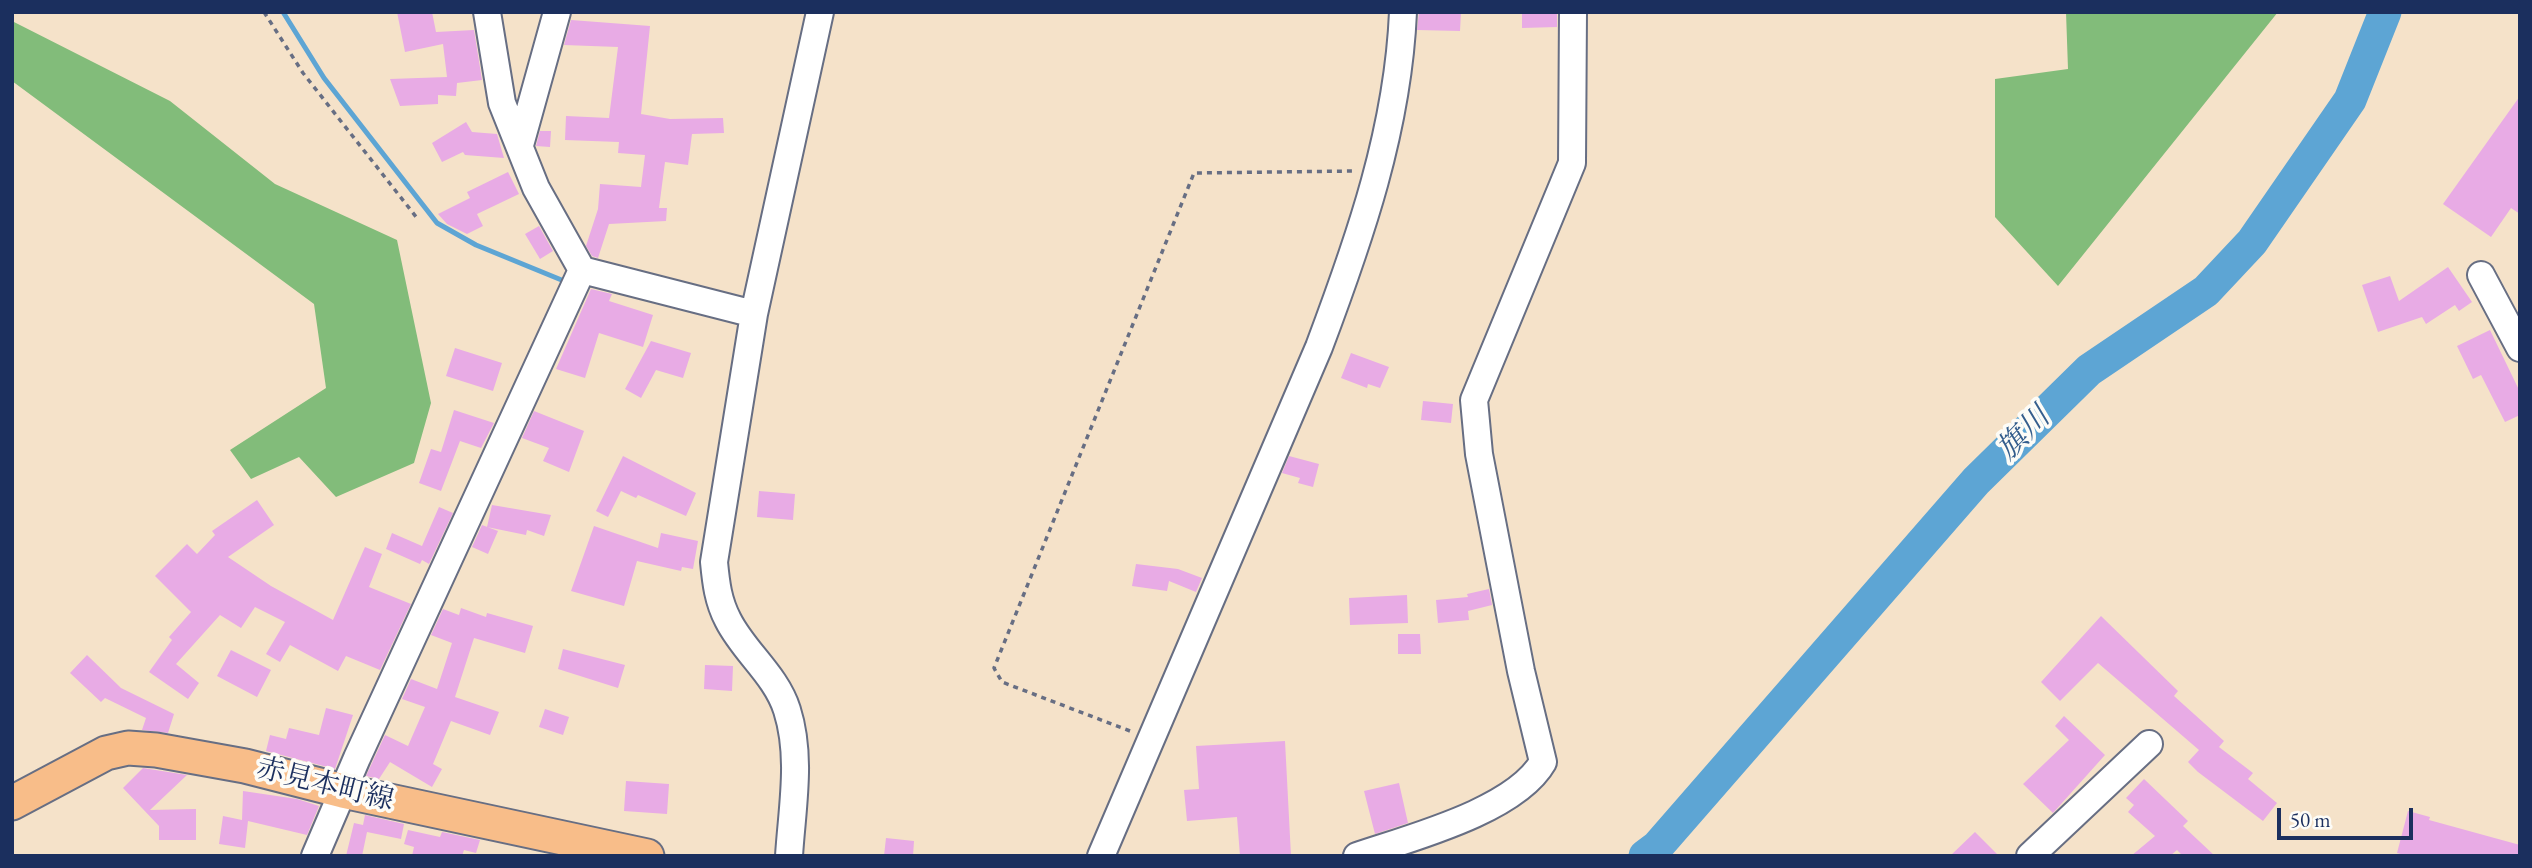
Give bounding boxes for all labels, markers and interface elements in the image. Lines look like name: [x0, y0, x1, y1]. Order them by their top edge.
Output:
water label: 旗川: [1990, 400, 2058, 468]
street label: 赤見本町線: [253, 752, 397, 818]
scale bar: [2280, 794, 2416, 838]
text: 50 m: [2290, 806, 2331, 833]

